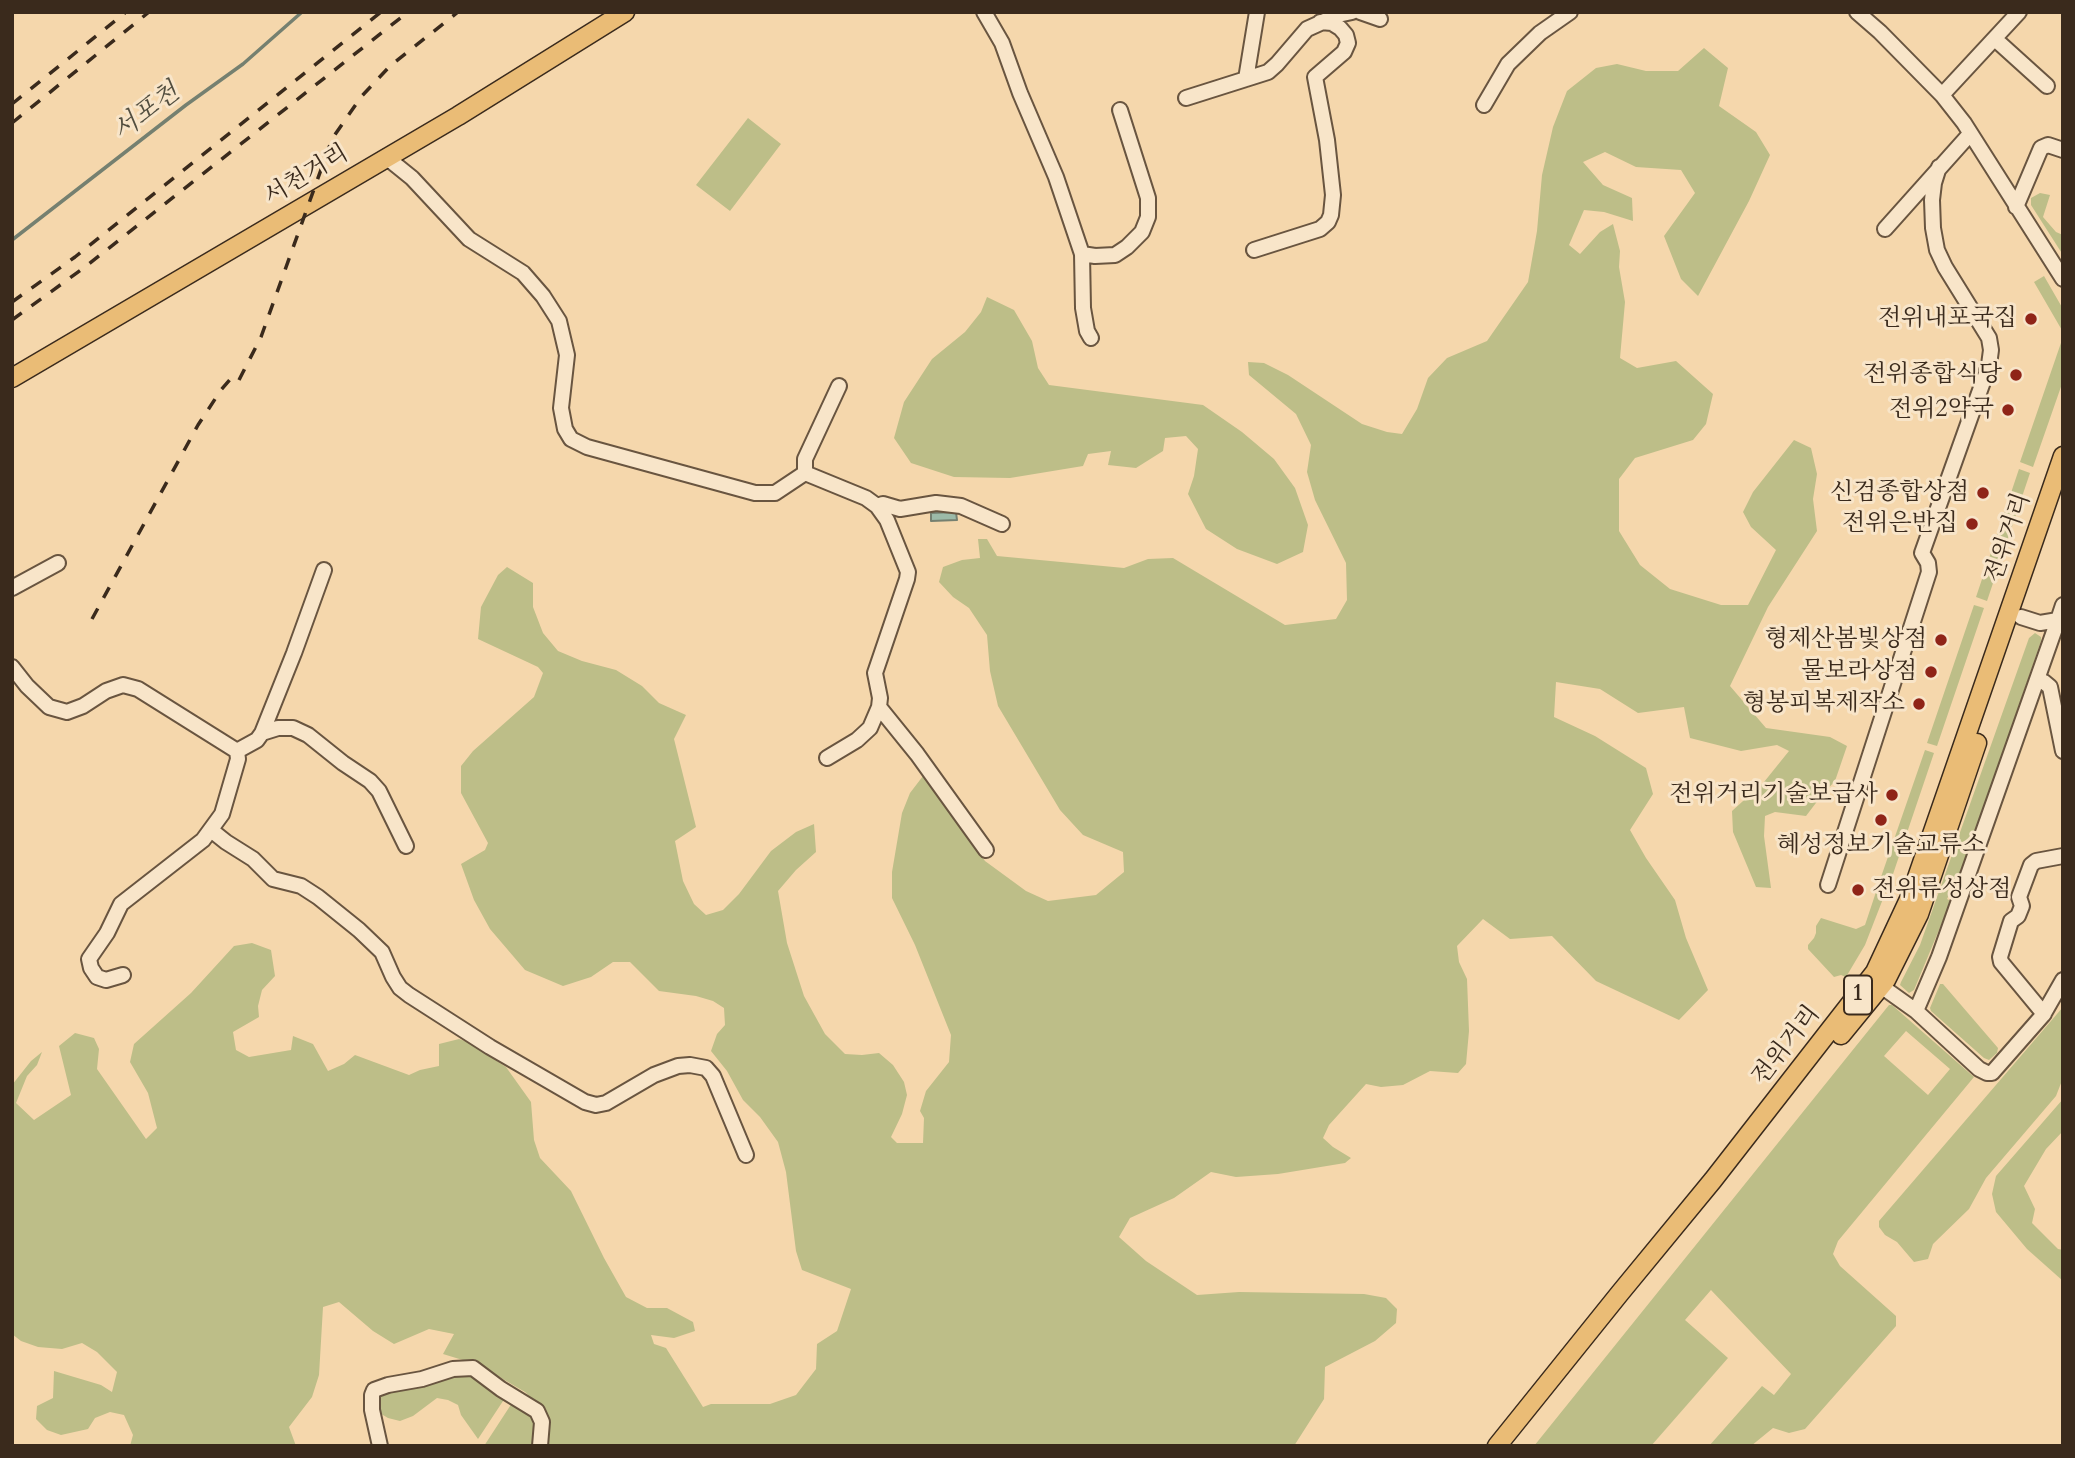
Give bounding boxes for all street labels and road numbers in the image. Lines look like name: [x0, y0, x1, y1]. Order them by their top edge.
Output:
street label: 서천거리: [260, 140, 354, 212]
street label: 전위거리: [1980, 489, 2038, 587]
road number: 1: [1844, 976, 1872, 1014]
street label: 전위거리: [1747, 1001, 1827, 1091]

